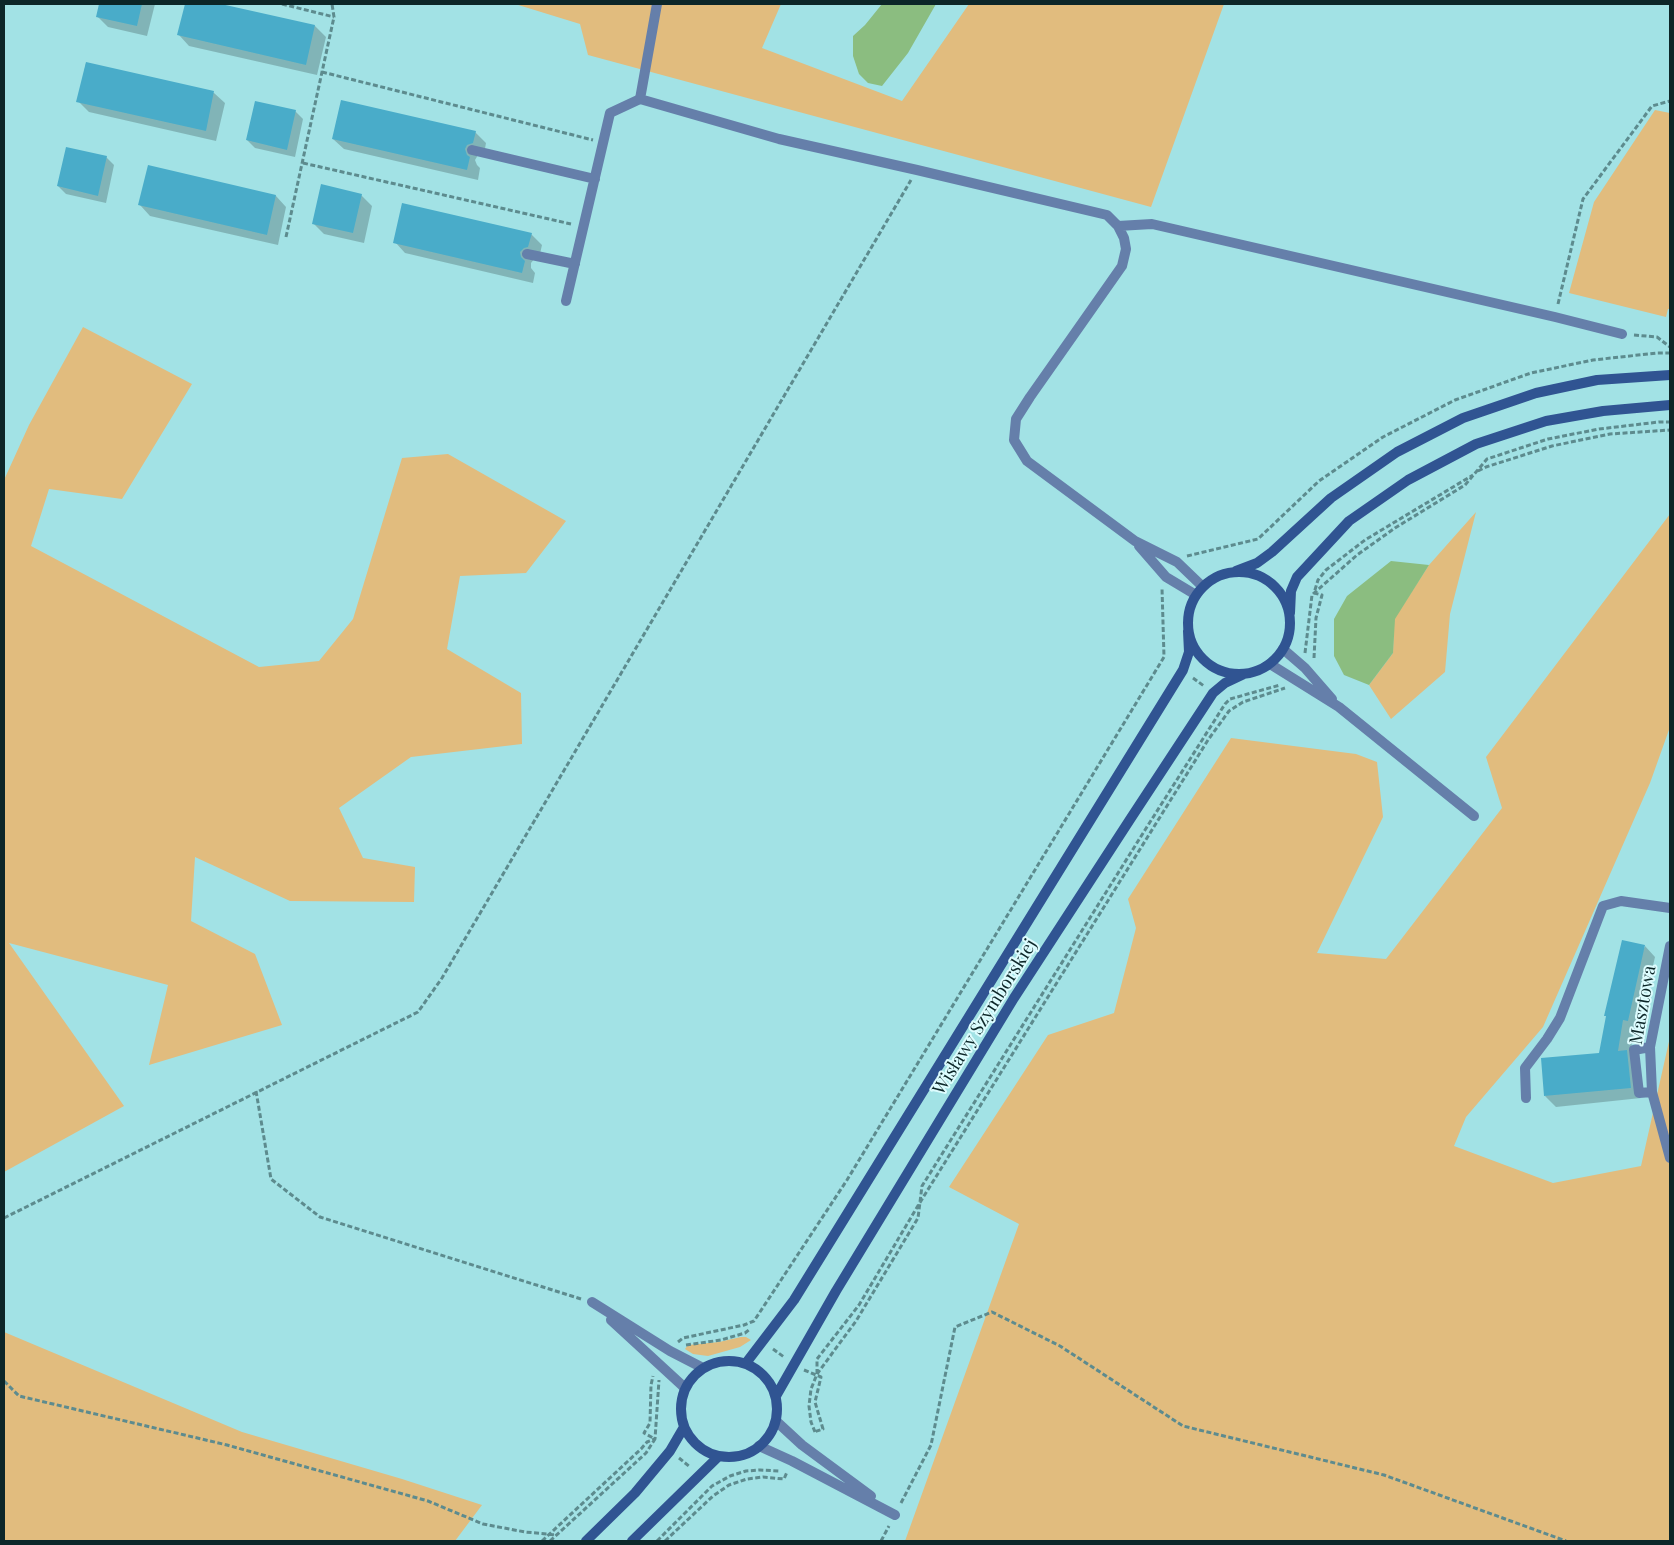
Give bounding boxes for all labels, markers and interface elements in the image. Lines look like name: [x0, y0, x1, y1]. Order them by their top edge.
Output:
street label: Wisławy Szymborskiej: [928, 935, 1042, 1099]
street label: Masztowa: [1625, 964, 1661, 1046]

